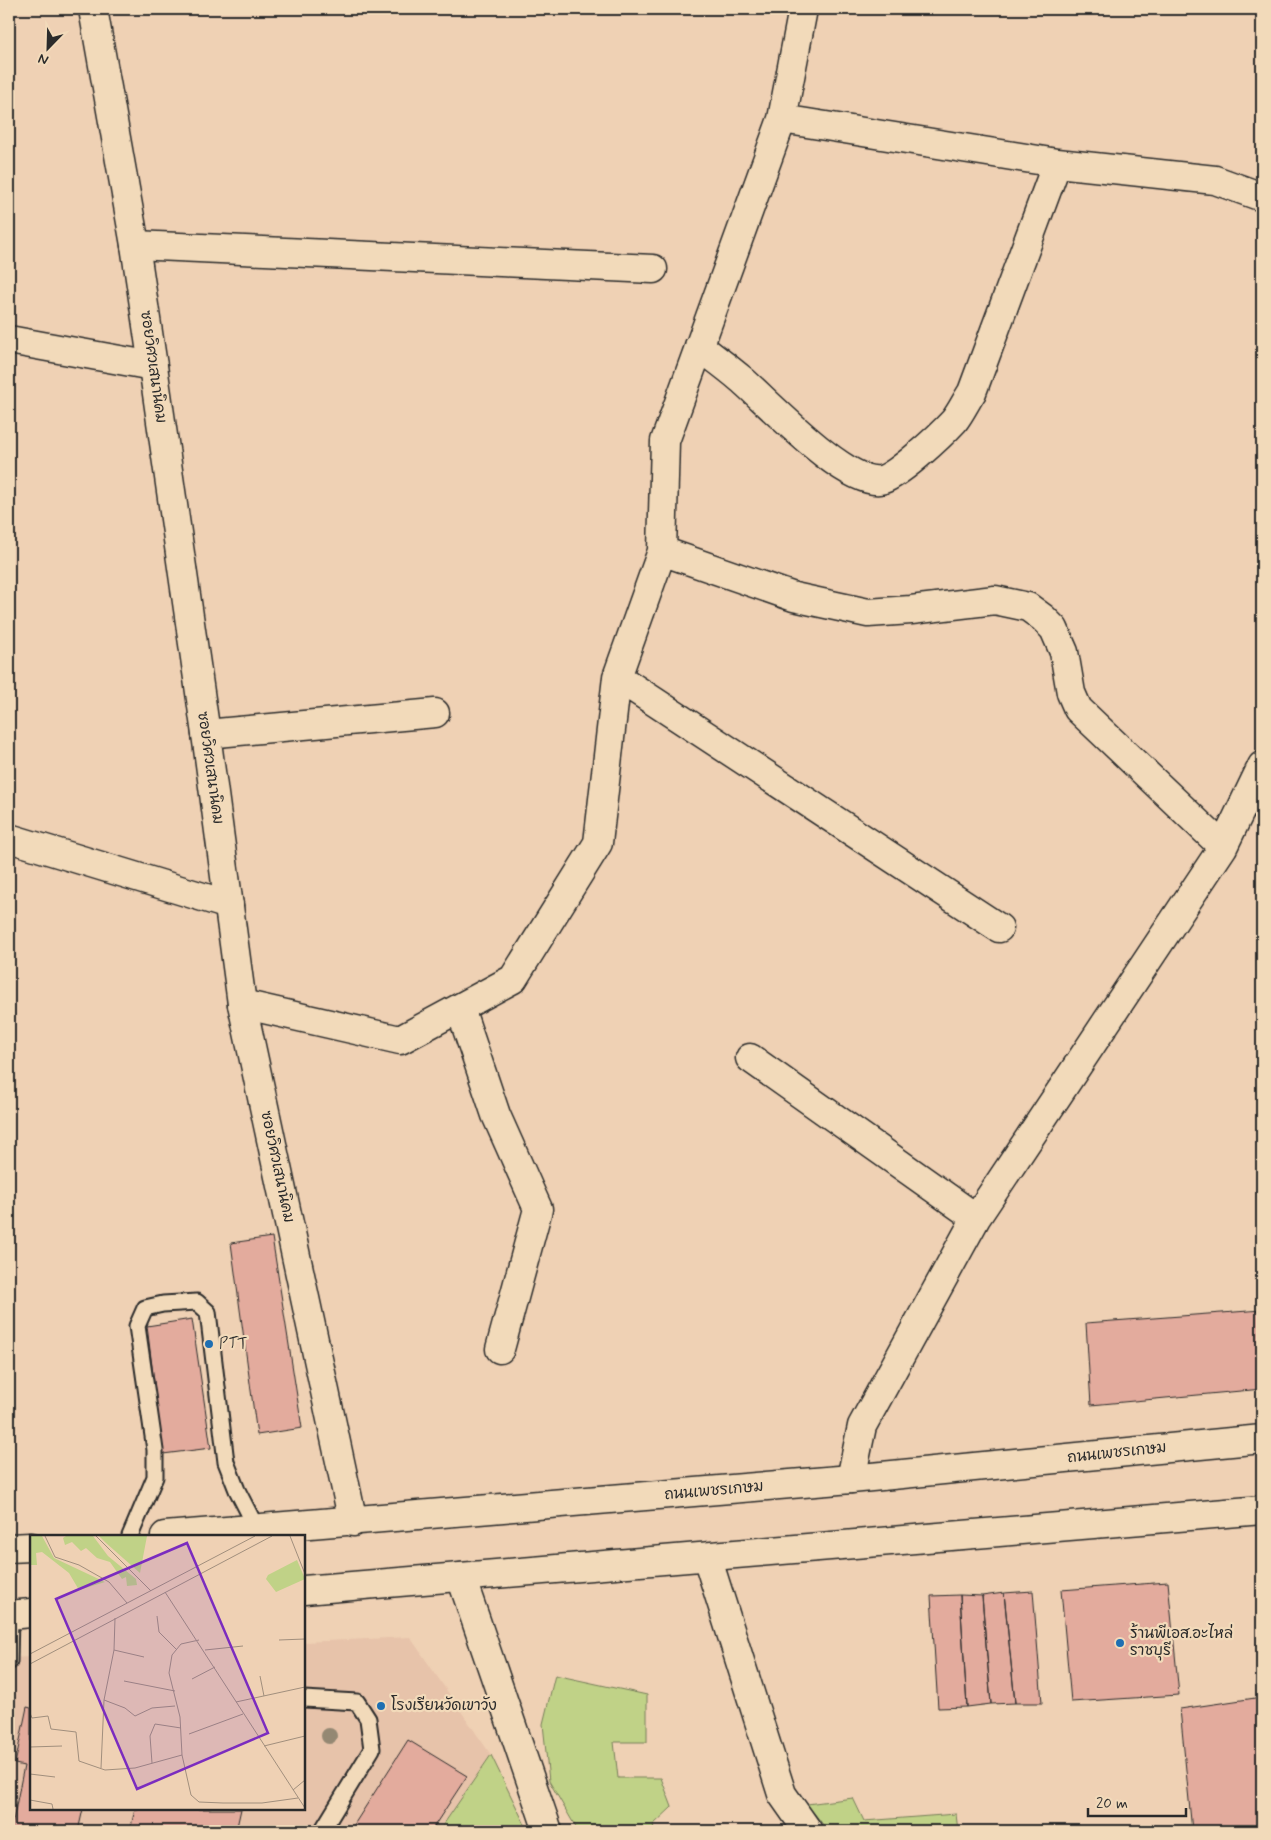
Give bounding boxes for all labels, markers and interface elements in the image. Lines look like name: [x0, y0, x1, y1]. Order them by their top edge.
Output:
north arrow: [22, 22, 72, 72]
text: N: [36, 49, 51, 69]
street label: ซอยวิศวเสนานิคม: [135, 309, 171, 425]
street label: ซอยวิศวเสนานิคม: [192, 710, 228, 826]
street label: ซอยวิศวเสนานิคม: [255, 1109, 299, 1225]
place label: PTT: [219, 1334, 248, 1354]
marker: PTT: [203, 1338, 215, 1350]
street label: ถนนเพชรเกษม: [1066, 1438, 1168, 1468]
street label: ถนนเพชรเกษม: [663, 1477, 765, 1505]
inset map: [30, 1535, 305, 1810]
place label: ร้านพีเอส.อะไหล่ ราชบุรี: [1130, 1623, 1233, 1661]
marker: ร้านพีเอส.อะไหล่ ราชบุรี: [1114, 1637, 1126, 1649]
place label: โรงเรียนวัดเขาวัง: [391, 1695, 497, 1716]
marker: โรงเรียนวัดเขาวัง: [375, 1700, 387, 1712]
scale bar: [1088, 1785, 1186, 1817]
text: 20 m: [1096, 1794, 1128, 1814]

